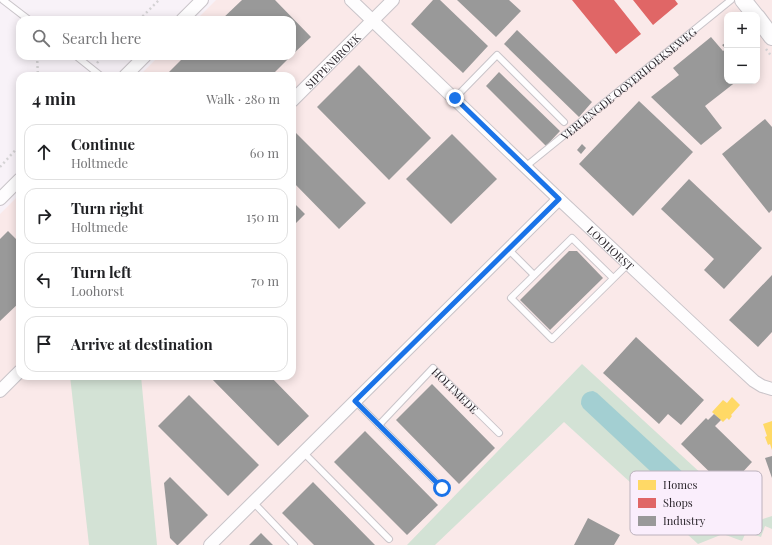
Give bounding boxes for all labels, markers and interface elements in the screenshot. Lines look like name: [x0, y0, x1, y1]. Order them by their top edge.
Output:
map controls: [724, 12, 760, 84]
button: +: [724, 12, 760, 48]
search box: [16, 16, 296, 60]
street label: VERLENGDE OOYERHOEKSEWEG: [557, 24, 699, 143]
icon: search: [30, 27, 52, 49]
text: Search here: [62, 28, 141, 48]
street label: SIPPENBROEK: [301, 29, 364, 92]
button: −: [724, 48, 760, 84]
text: 4 min: [32, 87, 76, 109]
route end: [446, 89, 464, 107]
text: Walk · 280 m: [206, 90, 280, 107]
text: Continue: [71, 134, 135, 154]
icon: ahead: [33, 141, 55, 163]
text: 60 m: [250, 144, 279, 161]
text: Holtmede: [71, 154, 128, 171]
text: Turn right: [71, 198, 144, 218]
icon: right: [33, 205, 55, 227]
text: 150 m: [246, 208, 279, 225]
text: Holtmede: [71, 218, 128, 235]
street label: LOOHORST: [584, 222, 638, 273]
text: Turn left: [71, 262, 132, 282]
icon: left: [33, 269, 55, 291]
text: 70 m: [251, 272, 279, 289]
text: Loohorst: [71, 282, 124, 299]
icon: arrive: [33, 333, 55, 355]
text: Arrive at destination: [71, 334, 213, 354]
street label: HOLTMEDE: [429, 364, 482, 417]
legend: [630, 471, 762, 535]
text: Homes: [663, 477, 697, 492]
route start: [433, 479, 451, 497]
text: Shops: [663, 495, 693, 510]
text: Industry: [663, 513, 706, 528]

